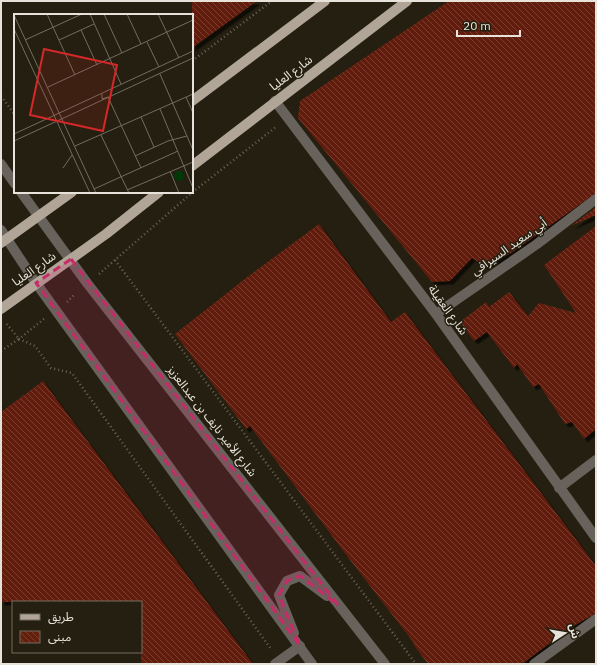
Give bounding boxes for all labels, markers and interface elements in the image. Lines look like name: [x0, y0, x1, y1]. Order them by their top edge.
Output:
scale bar: [457, 12, 520, 38]
inset map: [14, 14, 193, 193]
text: 20 m: [463, 18, 491, 33]
street label: شارع العليا: [266, 52, 316, 95]
street label: أبي سعيد السيرافي: [468, 215, 551, 281]
street label: شارع العليا: [9, 248, 60, 291]
street label: شارع العقيلة: [424, 282, 472, 339]
street label: شارع الأمير نايف بن عبدالعزيز: [162, 361, 260, 481]
legend: [12, 601, 142, 653]
text: طريق: [48, 609, 74, 625]
north arrow: [545, 613, 585, 653]
text: ش: [566, 622, 583, 640]
text: مبنى: [48, 629, 71, 644]

